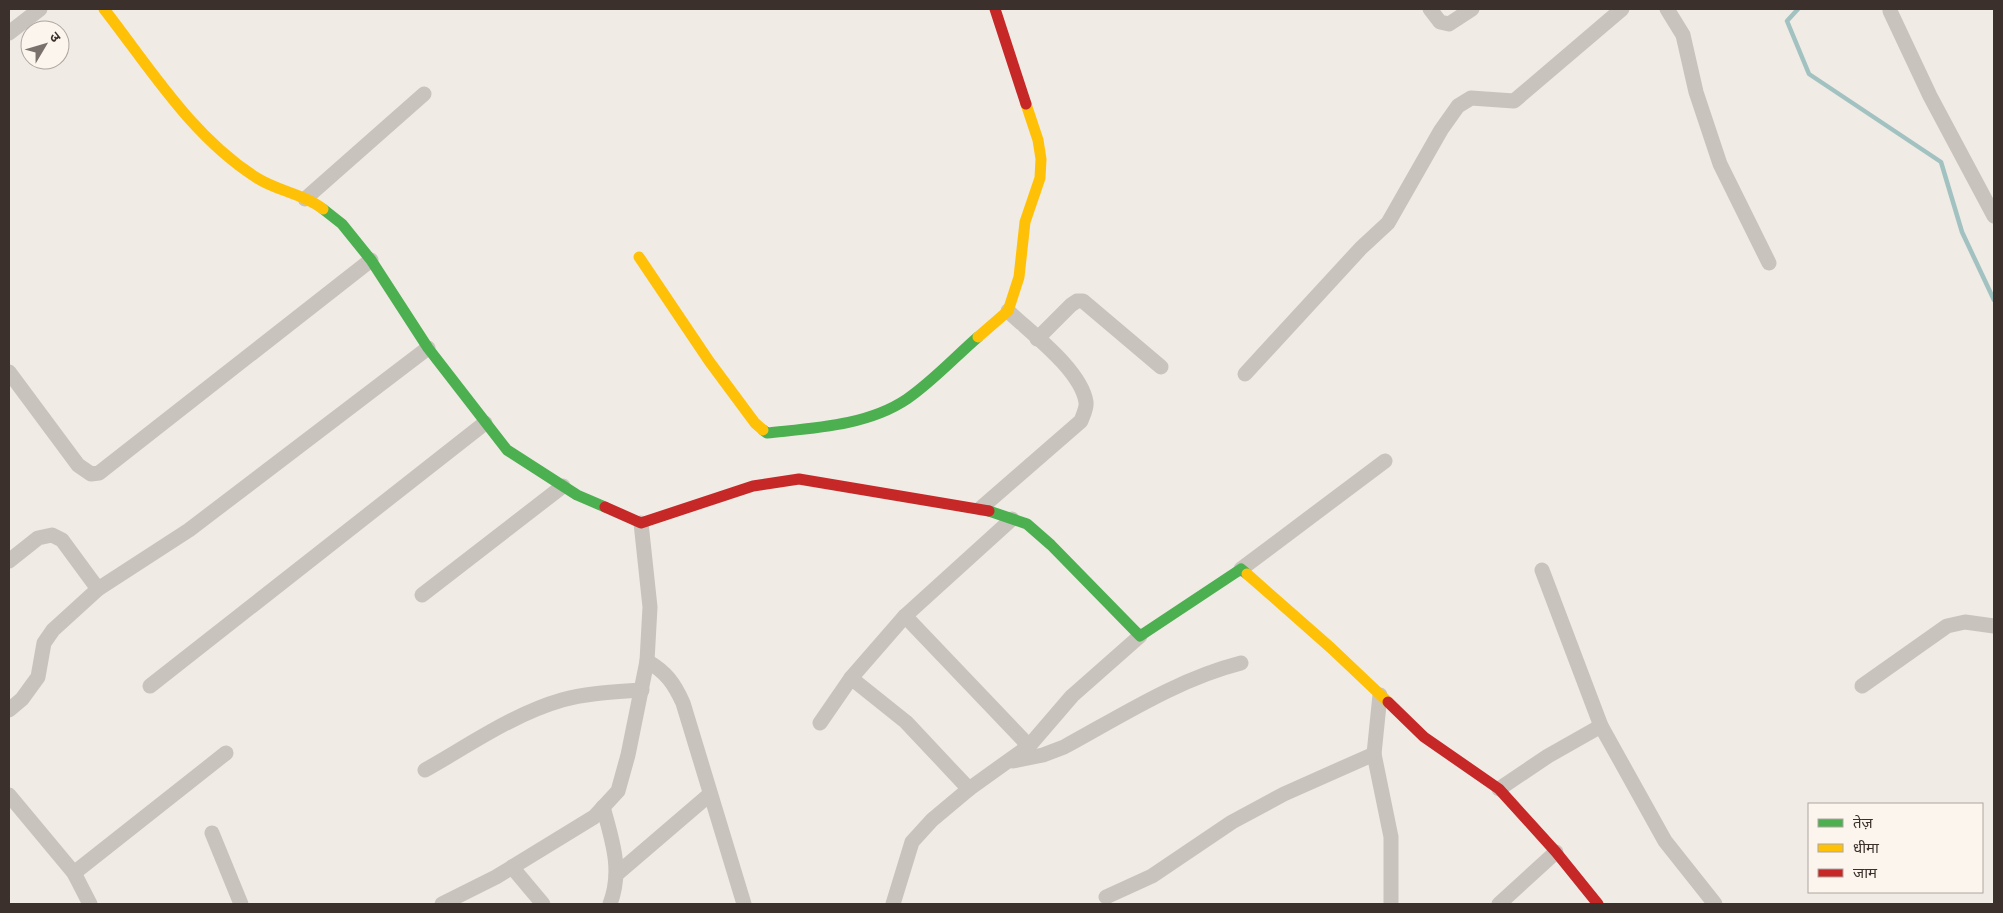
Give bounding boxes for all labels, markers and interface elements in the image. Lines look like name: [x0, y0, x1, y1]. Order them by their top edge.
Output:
north arrow: [20, 20, 70, 70]
text: उ: [46, 29, 65, 46]
legend: [1808, 803, 1983, 893]
text: तेज़: [1853, 814, 1874, 832]
text: धीमा: [1853, 839, 1880, 857]
text: जाम: [1853, 864, 1878, 882]

